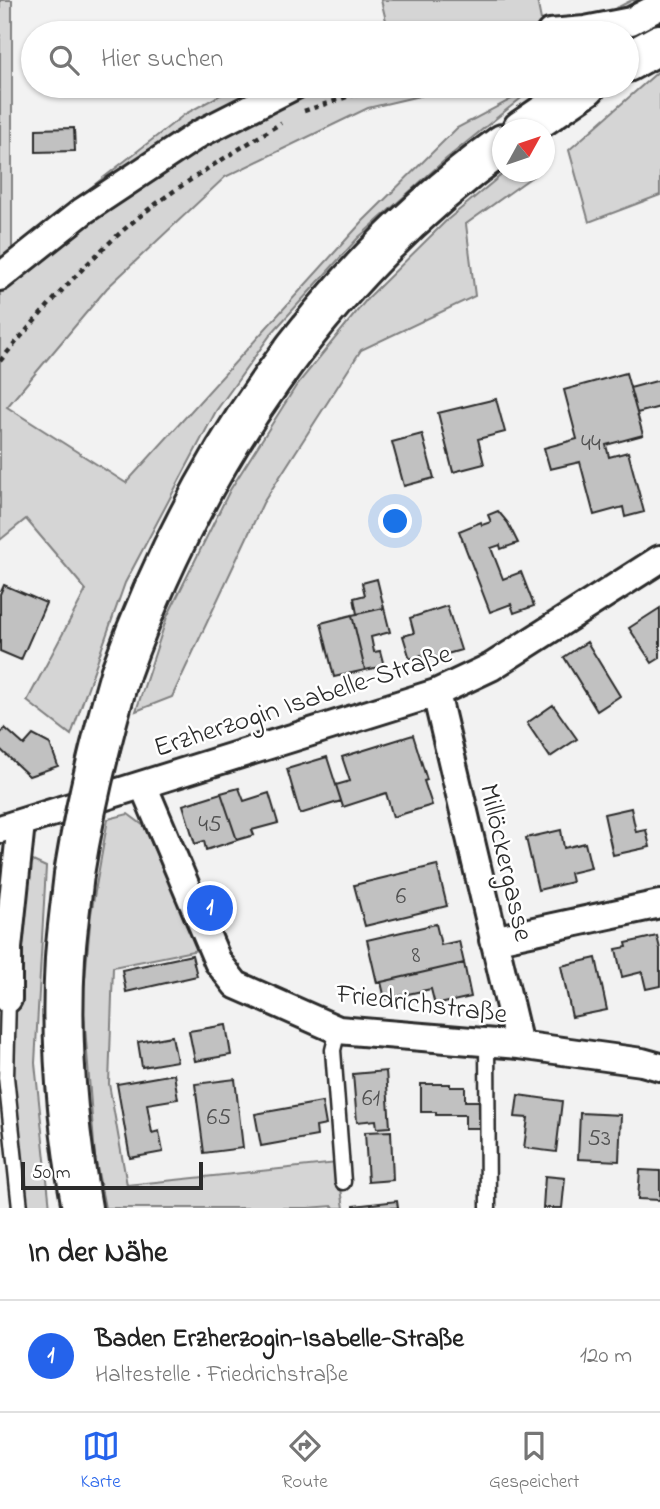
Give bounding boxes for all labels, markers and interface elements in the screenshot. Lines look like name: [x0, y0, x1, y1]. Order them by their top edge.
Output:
search box: [21, 21, 639, 98]
icon: search: [45, 41, 83, 79]
text: Hier suchen: [101, 41, 223, 79]
north arrow: [492, 119, 555, 182]
house number: 44: [581, 427, 601, 462]
your location: [378, 504, 412, 538]
street label: Erzherzogin Isabelle-Straße: [149, 635, 458, 770]
street label: Millöckergasse: [467, 780, 543, 946]
house number: 45: [198, 808, 222, 843]
house number: 6: [396, 880, 407, 915]
pin: 1: [187, 882, 233, 934]
house number: 8: [412, 939, 421, 974]
street label: Friedrichstraße: [333, 975, 510, 1036]
house number: 61: [362, 1082, 380, 1117]
house number: 65: [207, 1101, 231, 1136]
house number: 53: [587, 1122, 611, 1157]
scale bar: [21, 1159, 203, 1191]
text: 50 m: [32, 1160, 71, 1187]
text: In der Nähe: [28, 1232, 168, 1276]
text: Baden Erzherzogin-Isabelle-Straße: [95, 1321, 464, 1359]
text: 1: [47, 1340, 55, 1373]
text: 120 m: [580, 1340, 632, 1373]
text: Haltestelle · Friedrichstraße: [95, 1359, 348, 1392]
tab: Karte: [81, 1427, 121, 1496]
tab: Route: [282, 1427, 328, 1496]
tab: Gespeichert: [489, 1427, 580, 1496]

